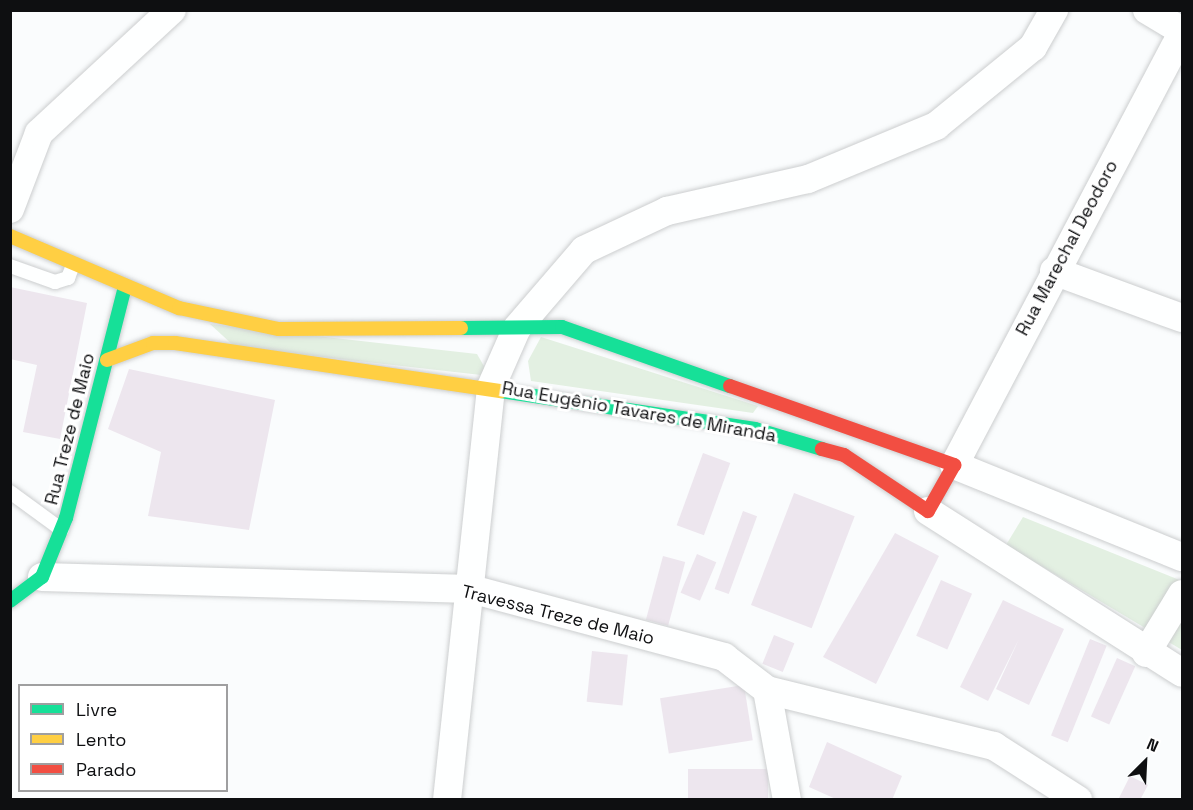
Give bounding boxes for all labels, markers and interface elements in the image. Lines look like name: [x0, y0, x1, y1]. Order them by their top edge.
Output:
street label: Rua Marechal Deodoro: [1012, 157, 1122, 339]
street label: Rua Treze de Maio: [41, 351, 99, 507]
street label: Rua Eugênio Tavares de Miranda: [500, 377, 778, 447]
street label: Travessa Treze de Maio: [459, 581, 657, 649]
legend: [18, 684, 228, 792]
text: Livre: [76, 698, 117, 721]
text: Lento: [76, 728, 126, 751]
north arrow: [1115, 732, 1175, 792]
text: N: [1143, 733, 1162, 757]
text: Parado: [76, 758, 136, 781]

